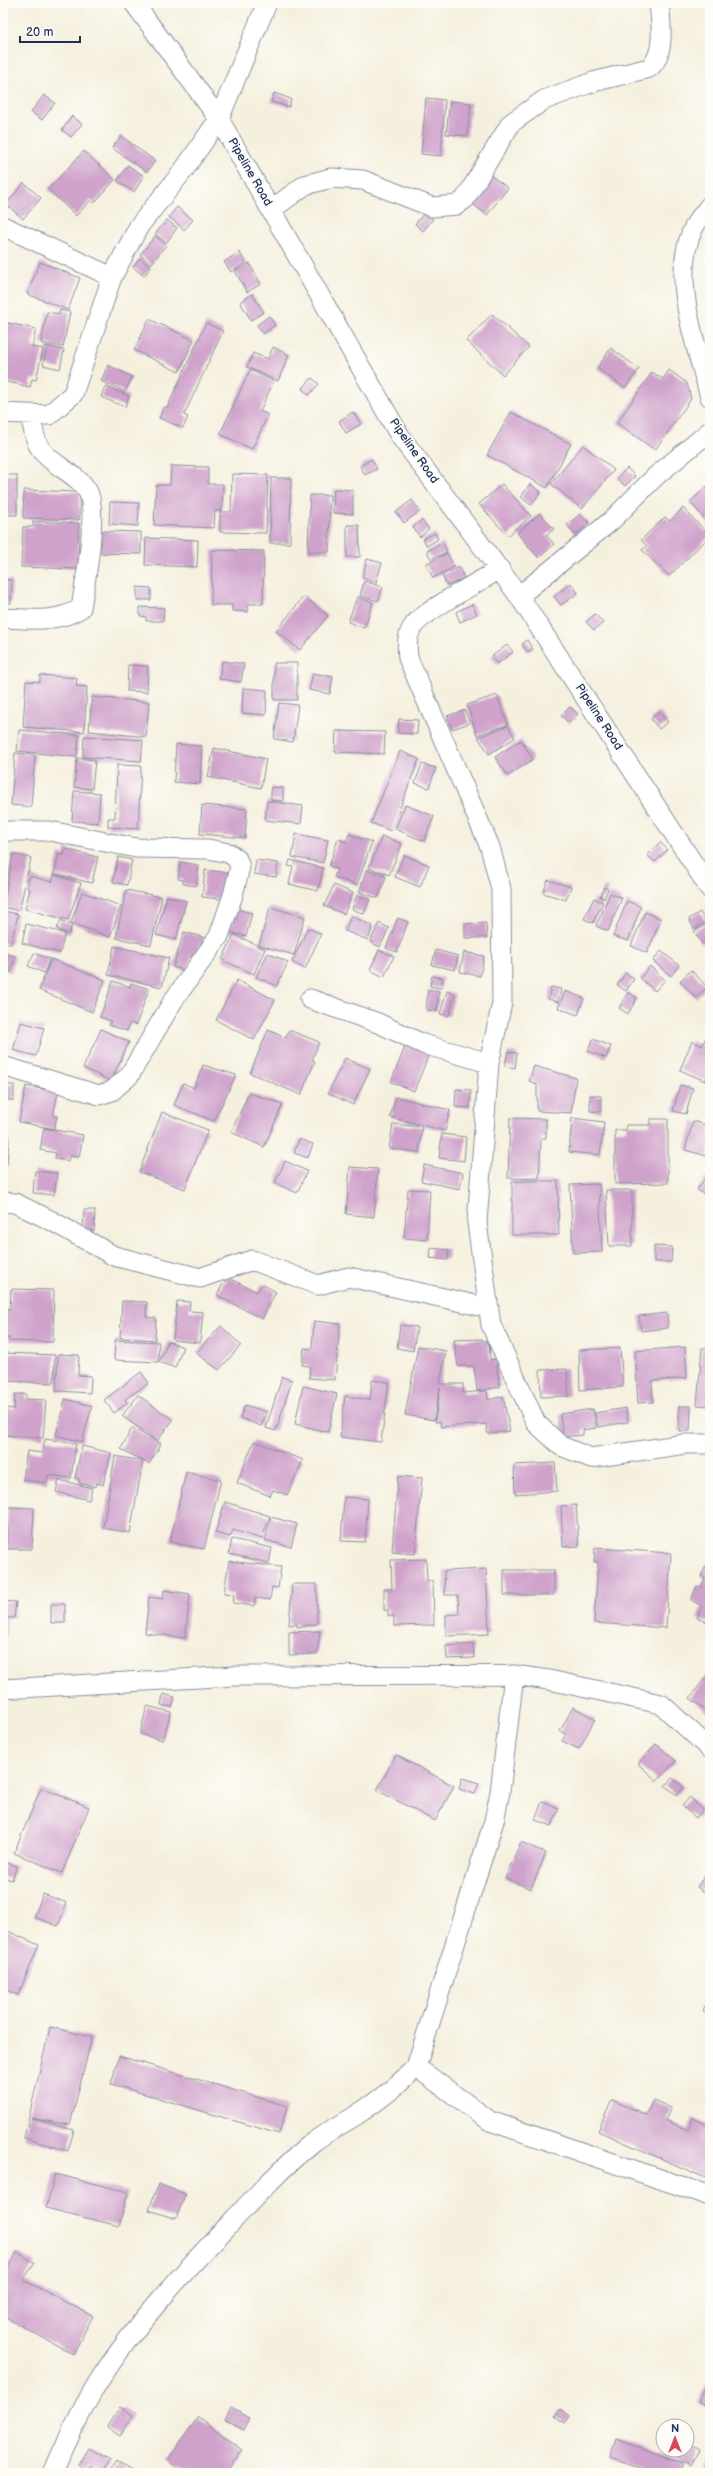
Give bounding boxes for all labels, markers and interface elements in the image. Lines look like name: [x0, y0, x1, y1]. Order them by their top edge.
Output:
scale bar: [20, 18, 80, 44]
text: 20 m: [26, 25, 53, 40]
street label: Pipeline Road: [224, 135, 276, 209]
street label: Pipeline Road: [386, 416, 442, 487]
street label: Pipeline Road: [572, 681, 626, 753]
north arrow: [655, 2418, 695, 2458]
text: N: [671, 2422, 679, 2435]

